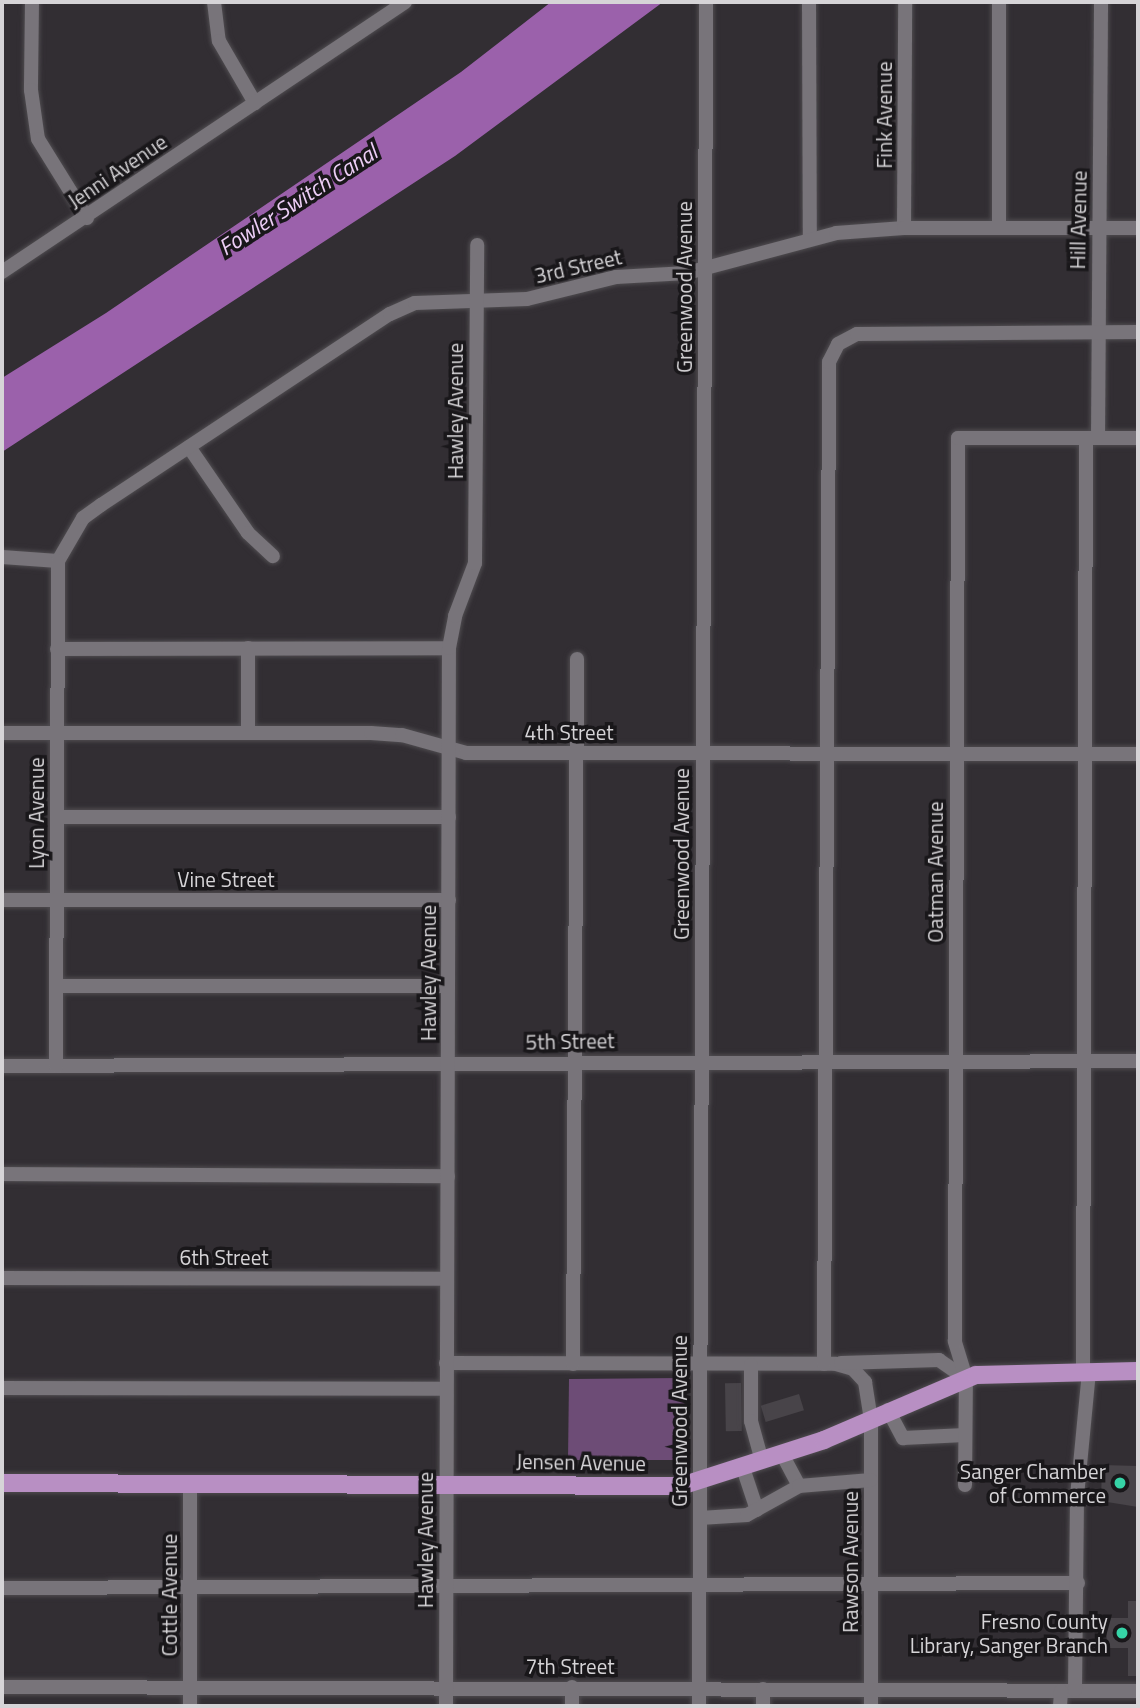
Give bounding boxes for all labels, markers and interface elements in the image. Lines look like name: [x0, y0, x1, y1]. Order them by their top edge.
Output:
street label: Fink Avenue: [871, 61, 897, 169]
street label: Jenni Avenue: [63, 129, 171, 213]
water label: Fowler Switch Canal: [214, 138, 382, 262]
street label: Hill Avenue: [1065, 170, 1091, 270]
street label: Greenwood Avenue: [671, 201, 697, 373]
street label: 3rd Street: [532, 244, 624, 288]
street label: Hawley Avenue: [442, 343, 468, 479]
street label: 4th Street: [524, 719, 614, 745]
street label: Lyon Avenue: [23, 757, 49, 869]
street label: Greenwood Avenue: [668, 768, 694, 940]
street label: Oatman Avenue: [922, 801, 948, 943]
street label: Vine Street: [177, 866, 275, 892]
street label: Hawley Avenue: [415, 905, 441, 1041]
street label: 5th Street: [525, 1028, 615, 1054]
street label: 6th Street: [179, 1244, 269, 1270]
street label: Greenwood Avenue: [666, 1335, 692, 1507]
street label: Jensen Avenue: [516, 1448, 646, 1476]
place label: Sanger Chamber of Commerce: [960, 1458, 1106, 1508]
street label: Hawley Avenue: [412, 1472, 438, 1608]
marker: Sanger Chamber of Commerce: [1112, 1475, 1128, 1491]
street label: Rawson Avenue: [837, 1491, 863, 1633]
street label: Cottle Avenue: [156, 1534, 182, 1656]
place label: Fresno County Library, Sanger Branch: [910, 1608, 1108, 1658]
marker: Fresno County Library, Sanger Branch: [1114, 1625, 1130, 1641]
street label: 7th Street: [525, 1653, 615, 1679]

